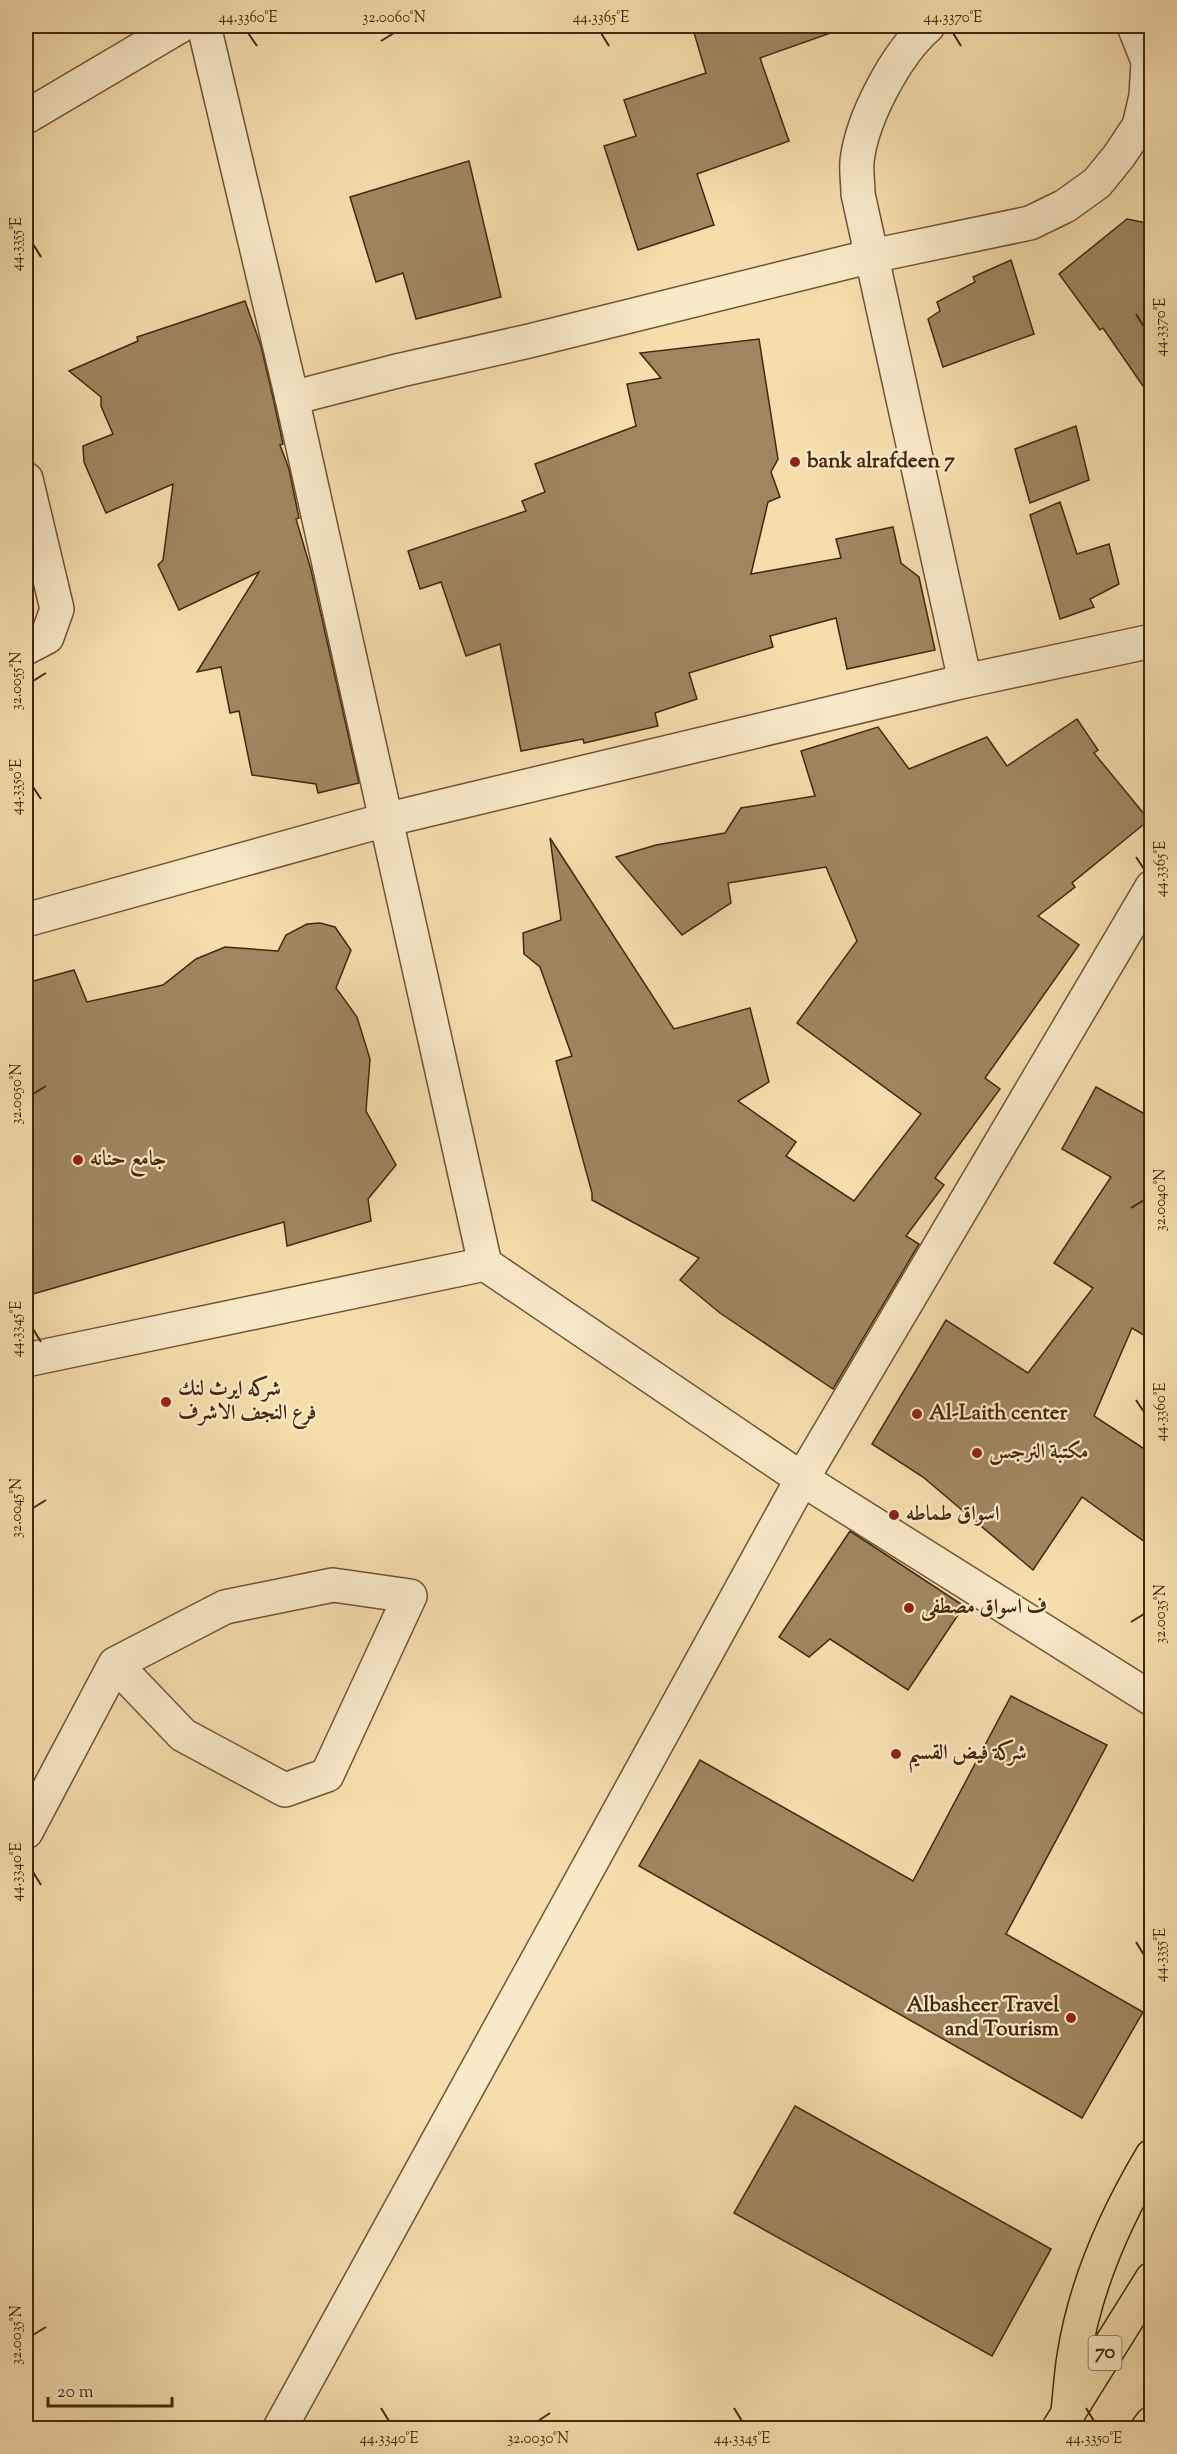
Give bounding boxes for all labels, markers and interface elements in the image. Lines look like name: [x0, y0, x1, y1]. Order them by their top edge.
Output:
text: 44.3360°E: [219, 8, 277, 29]
text: 32.0060°N: [362, 8, 426, 29]
text: 44.3365°E: [573, 8, 629, 29]
text: 44.3370°E: [924, 8, 982, 29]
text: 44.3355°E: [7, 217, 28, 271]
text: 44.3370°E: [1151, 298, 1172, 356]
place label: bank alrafdeen 7: [806, 447, 955, 477]
marker: bank alrafdeen 7: [788, 455, 802, 469]
text: 32.0055°N: [7, 652, 28, 710]
text: 44.3350°E: [7, 759, 28, 815]
text: 44.3365°E: [1151, 841, 1172, 897]
text: 32.0050°N: [7, 1064, 28, 1124]
place label: جامع حنانه: [90, 1145, 166, 1177]
marker: جامع حنانه: [71, 1153, 85, 1167]
text: 32.0040°N: [1151, 1169, 1172, 1231]
text: 44.3345°E: [7, 1301, 28, 1357]
place label: شركه ايرث لنك فرع النجف الاشرف: [178, 1375, 316, 1429]
text: 44.3360°E: [1151, 1383, 1172, 1441]
marker: شركه ايرث لنك فرع النجف الاشرف: [159, 1395, 173, 1409]
place label: Al-Laith center: [929, 1399, 1067, 1429]
marker: Al-Laith center: [910, 1407, 924, 1421]
place label: مكتبة النرجس: [989, 1438, 1088, 1468]
marker: مكتبة النرجس: [970, 1446, 984, 1460]
text: 32.0045°N: [7, 1478, 28, 1538]
place label: اسواق طماطه: [906, 1500, 1000, 1530]
marker: اسواق طماطه: [887, 1508, 901, 1522]
text: 32.0035°N: [1151, 1584, 1172, 1644]
place label: ف اسواق مصطفى: [920, 1593, 1047, 1623]
marker: ف اسواق مصطفى: [902, 1601, 916, 1615]
place label: شركة فيض القسيم: [908, 1739, 1027, 1773]
marker: شركة فيض القسيم: [889, 1747, 903, 1761]
text: 44.3340°E: [7, 1842, 28, 1902]
text: 44.3355°E: [1151, 1928, 1172, 1982]
place label: Albasheer Travel and Tourism: [906, 1991, 1060, 2045]
marker: Albasheer Travel and Tourism: [1064, 2011, 1078, 2025]
text: 32.0035°N: [7, 2305, 28, 2365]
road number: 70: [1088, 2336, 1122, 2370]
scale bar: [48, 2370, 172, 2408]
text: 20 m: [57, 2380, 94, 2406]
text: 44.3340°E: [359, 2429, 419, 2450]
text: 32.0030°N: [507, 2429, 569, 2450]
text: 44.3345°E: [714, 2429, 770, 2450]
text: 44.3350°E: [1066, 2429, 1122, 2450]

